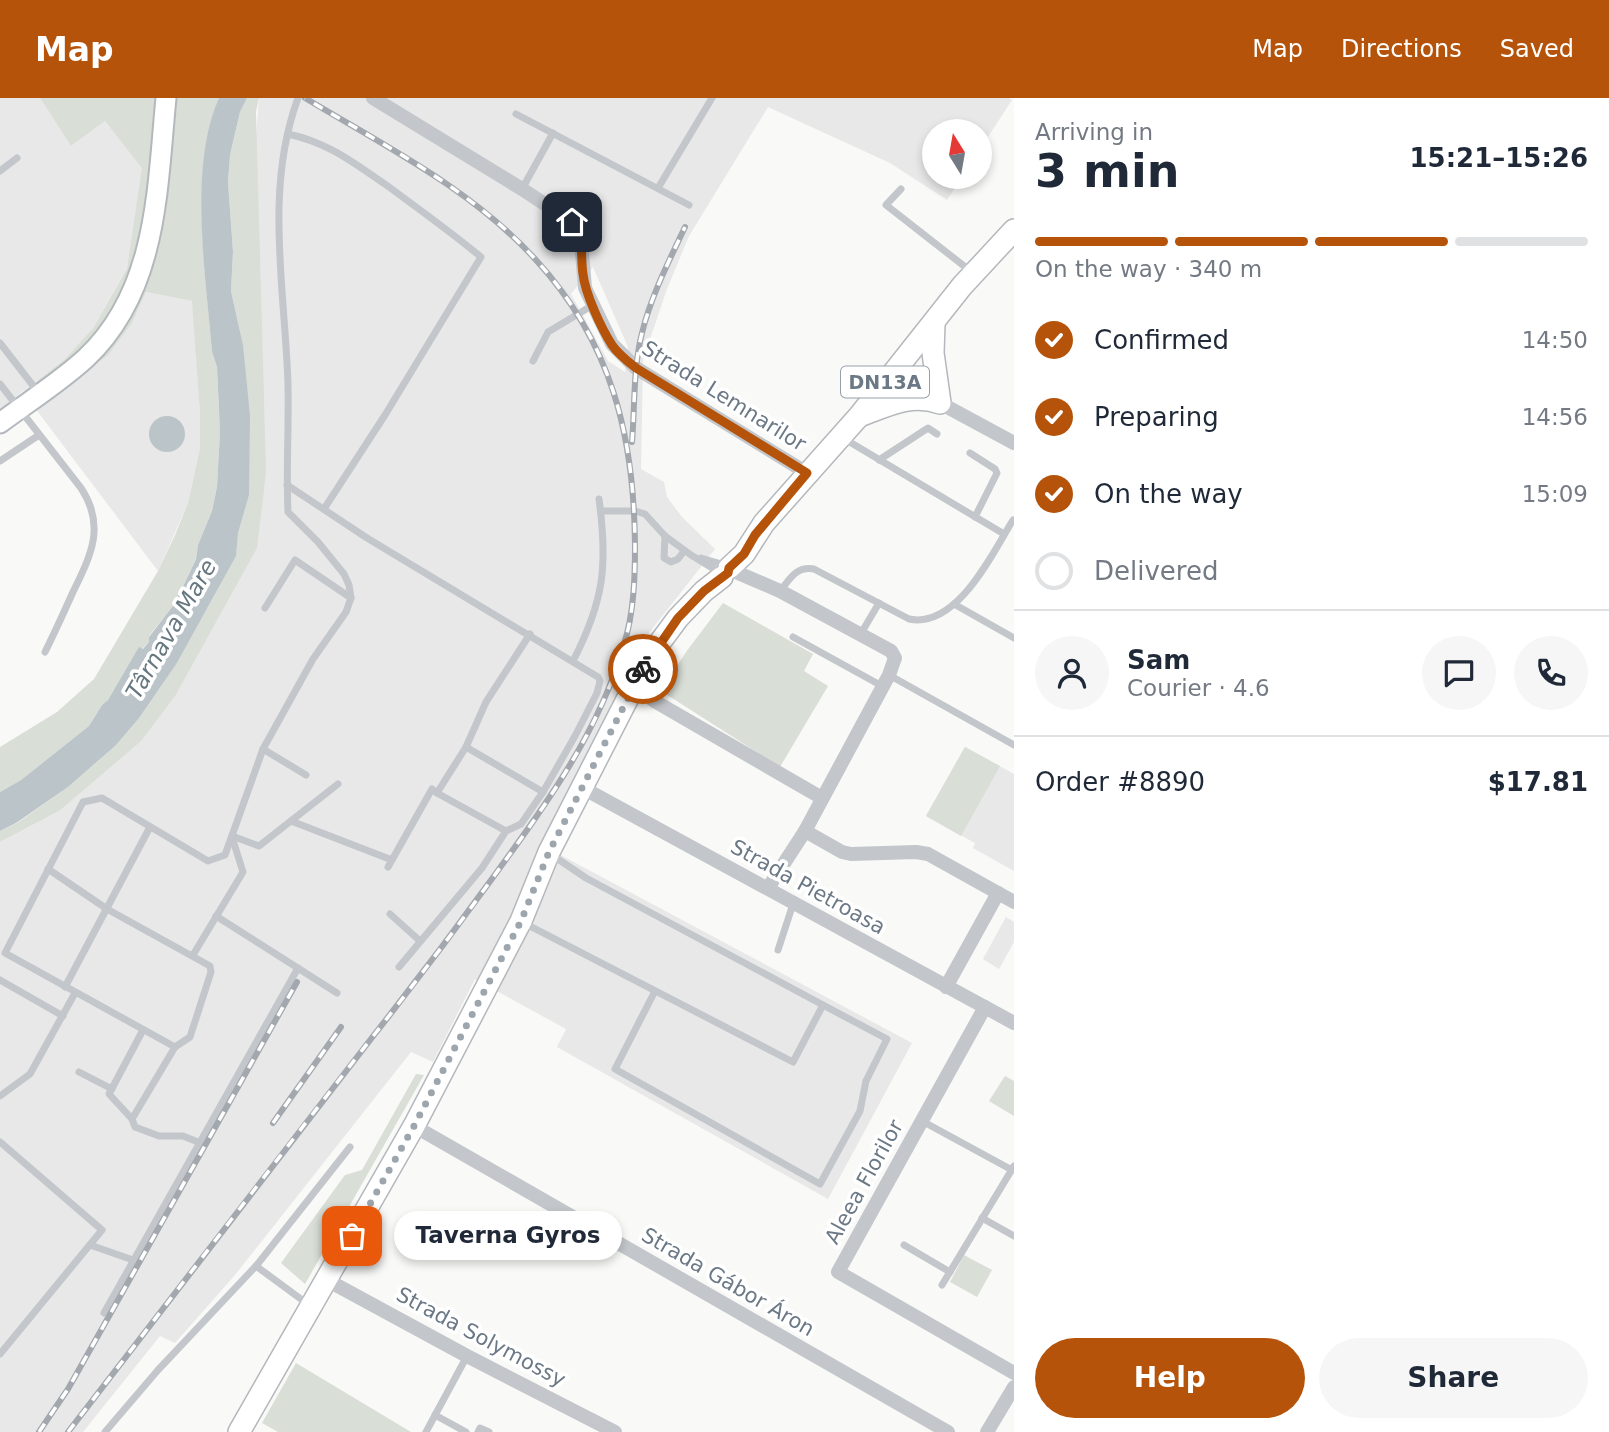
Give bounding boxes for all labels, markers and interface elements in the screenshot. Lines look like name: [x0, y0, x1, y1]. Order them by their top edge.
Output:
text: Map: [35, 30, 114, 69]
text: Map: [1252, 35, 1303, 63]
text: Directions: [1341, 35, 1462, 63]
text: Saved: [1500, 35, 1574, 63]
north arrow: [922, 119, 992, 189]
map controls: [922, 119, 992, 189]
text: Arriving in: [1035, 119, 1153, 145]
text: 15:21–15:26: [1409, 143, 1588, 173]
text: 3 min: [1035, 144, 1179, 198]
pin: [542, 192, 602, 252]
icon: home: [553, 203, 591, 241]
text: On the way · 340 m: [1035, 256, 1262, 282]
icon: check: [1035, 321, 1073, 359]
text: Confirmed: [1094, 325, 1229, 355]
text: 14:50: [1522, 327, 1588, 353]
street label: Strada Lemnarilor: [638, 336, 811, 456]
road number: DN13A: [841, 366, 929, 398]
icon: check: [1035, 398, 1073, 436]
text: Preparing: [1094, 402, 1219, 432]
text: 14:56: [1522, 404, 1588, 430]
icon: check: [1035, 475, 1073, 513]
text: On the way: [1094, 479, 1243, 509]
text: 15:09: [1522, 481, 1588, 507]
water label: Târnava Mare: [121, 555, 221, 703]
text: Delivered: [1094, 556, 1218, 586]
courier: [608, 634, 678, 704]
button: person: [1035, 636, 1109, 710]
button: chat: [1422, 636, 1496, 710]
button: phone: [1514, 636, 1588, 710]
text: Sam: [1127, 645, 1190, 675]
icon: bike: [624, 650, 662, 688]
text: Courier · 4.6: [1127, 675, 1270, 701]
text: Order #8890: [1035, 767, 1205, 797]
text: $17.81: [1488, 767, 1588, 797]
street label: Strada Pietroasa: [727, 835, 889, 939]
street label: Aleea Florilor: [820, 1115, 908, 1248]
pin: [322, 1206, 382, 1266]
callout: Taverna Gyros: [394, 1212, 622, 1260]
icon: bag: [333, 1217, 371, 1255]
text: Taverna Gyros: [416, 1222, 600, 1248]
street label: Strada Gábor Áron: [637, 1222, 819, 1341]
street label: Strada Solymossy: [392, 1282, 570, 1392]
button: Help: [1035, 1338, 1305, 1418]
button: Share: [1319, 1338, 1588, 1418]

